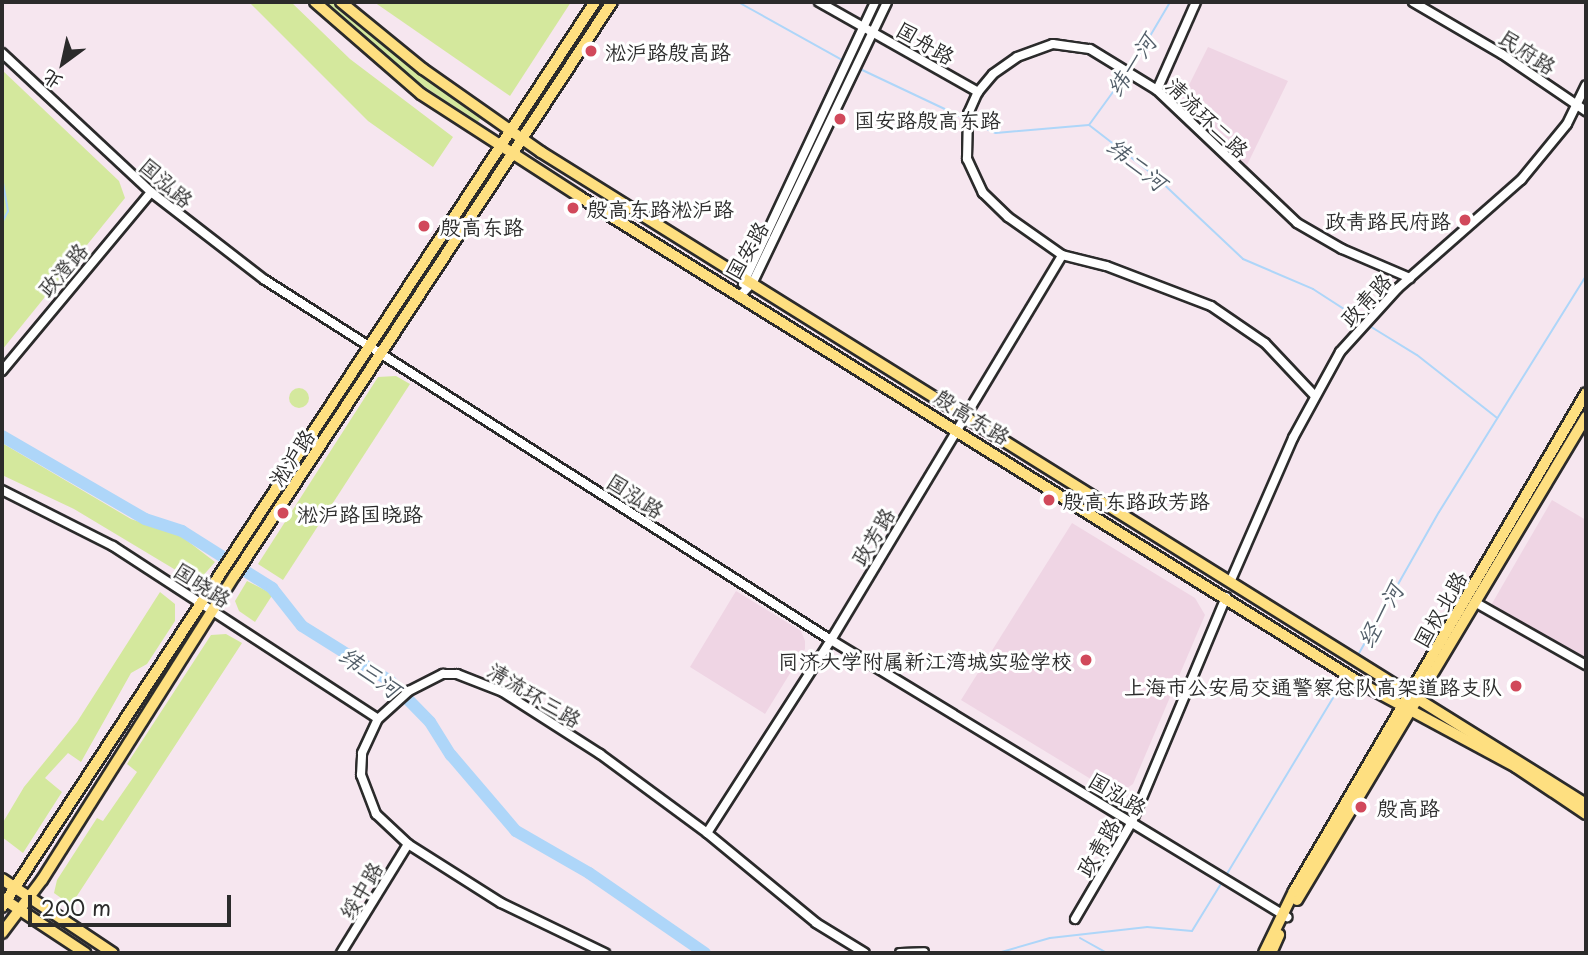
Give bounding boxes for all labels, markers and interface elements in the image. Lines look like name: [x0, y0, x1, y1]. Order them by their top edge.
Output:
street label: 国舟路: [892, 15, 960, 69]
street label: 民府路: [1495, 23, 1561, 79]
north arrow: [28, 28, 98, 98]
water label: 纬一河: [1100, 29, 1162, 101]
place label: 淞沪路殷高路: [605, 38, 731, 64]
marker: 淞沪路殷高路: [583, 43, 599, 59]
text: 北: [36, 64, 67, 98]
street label: 清流环二路: [1161, 71, 1255, 163]
place label: 国安路殷高东路: [854, 106, 1001, 132]
marker: 国安路殷高东路: [832, 111, 848, 127]
water label: 纬二河: [1102, 132, 1172, 196]
street label: 国泓路: [135, 152, 199, 212]
place label: 殷高东路淞沪路: [587, 195, 734, 221]
marker: 殷高东路淞沪路: [565, 200, 581, 216]
place label: 政青路民府路: [1325, 207, 1451, 233]
marker: 政青路民府路: [1457, 212, 1473, 228]
place label: 殷高东路: [440, 213, 524, 239]
marker: 殷高东路: [414, 216, 434, 236]
street label: 国安路: [719, 216, 773, 284]
street label: 政澄路: [32, 237, 92, 301]
street label: 政青路: [1334, 267, 1396, 331]
street label: 殷高东路: [931, 383, 1015, 449]
street label: 淞沪路: [263, 424, 319, 490]
street label: 国泓路: [603, 467, 669, 523]
place label: 殷高东路政芳路: [1063, 487, 1210, 513]
marker: 殷高东路政芳路: [1041, 492, 1057, 508]
place label: 淞沪路国晓路: [297, 500, 423, 526]
street label: 政芳路: [845, 503, 899, 569]
marker: 淞沪路国晓路: [275, 505, 291, 521]
street label: 国晓路: [170, 556, 236, 612]
street label: 国权北路: [1407, 566, 1471, 652]
water label: 经一河: [1351, 578, 1409, 652]
water label: 纬三河: [334, 641, 406, 703]
place label: 同济大学附属新江湾城实验学校: [778, 647, 1072, 673]
marker: 同济大学附属新江湾城实验学校: [1078, 652, 1094, 668]
street label: 清流环三路: [484, 656, 586, 732]
place label: 上海市公安局交通警察总队高架道路支队: [1124, 673, 1502, 699]
marker: 上海市公安局交通警察总队高架道路支队: [1508, 678, 1524, 694]
street label: 国泓路: [1085, 766, 1151, 820]
place label: 殷高路: [1377, 794, 1440, 820]
marker: 殷高路: [1351, 797, 1371, 817]
street label: 政青路: [1070, 813, 1124, 881]
street label: 绥中路: [333, 857, 387, 923]
scale bar: [32, 881, 234, 925]
text: 200 m: [41, 891, 111, 923]

